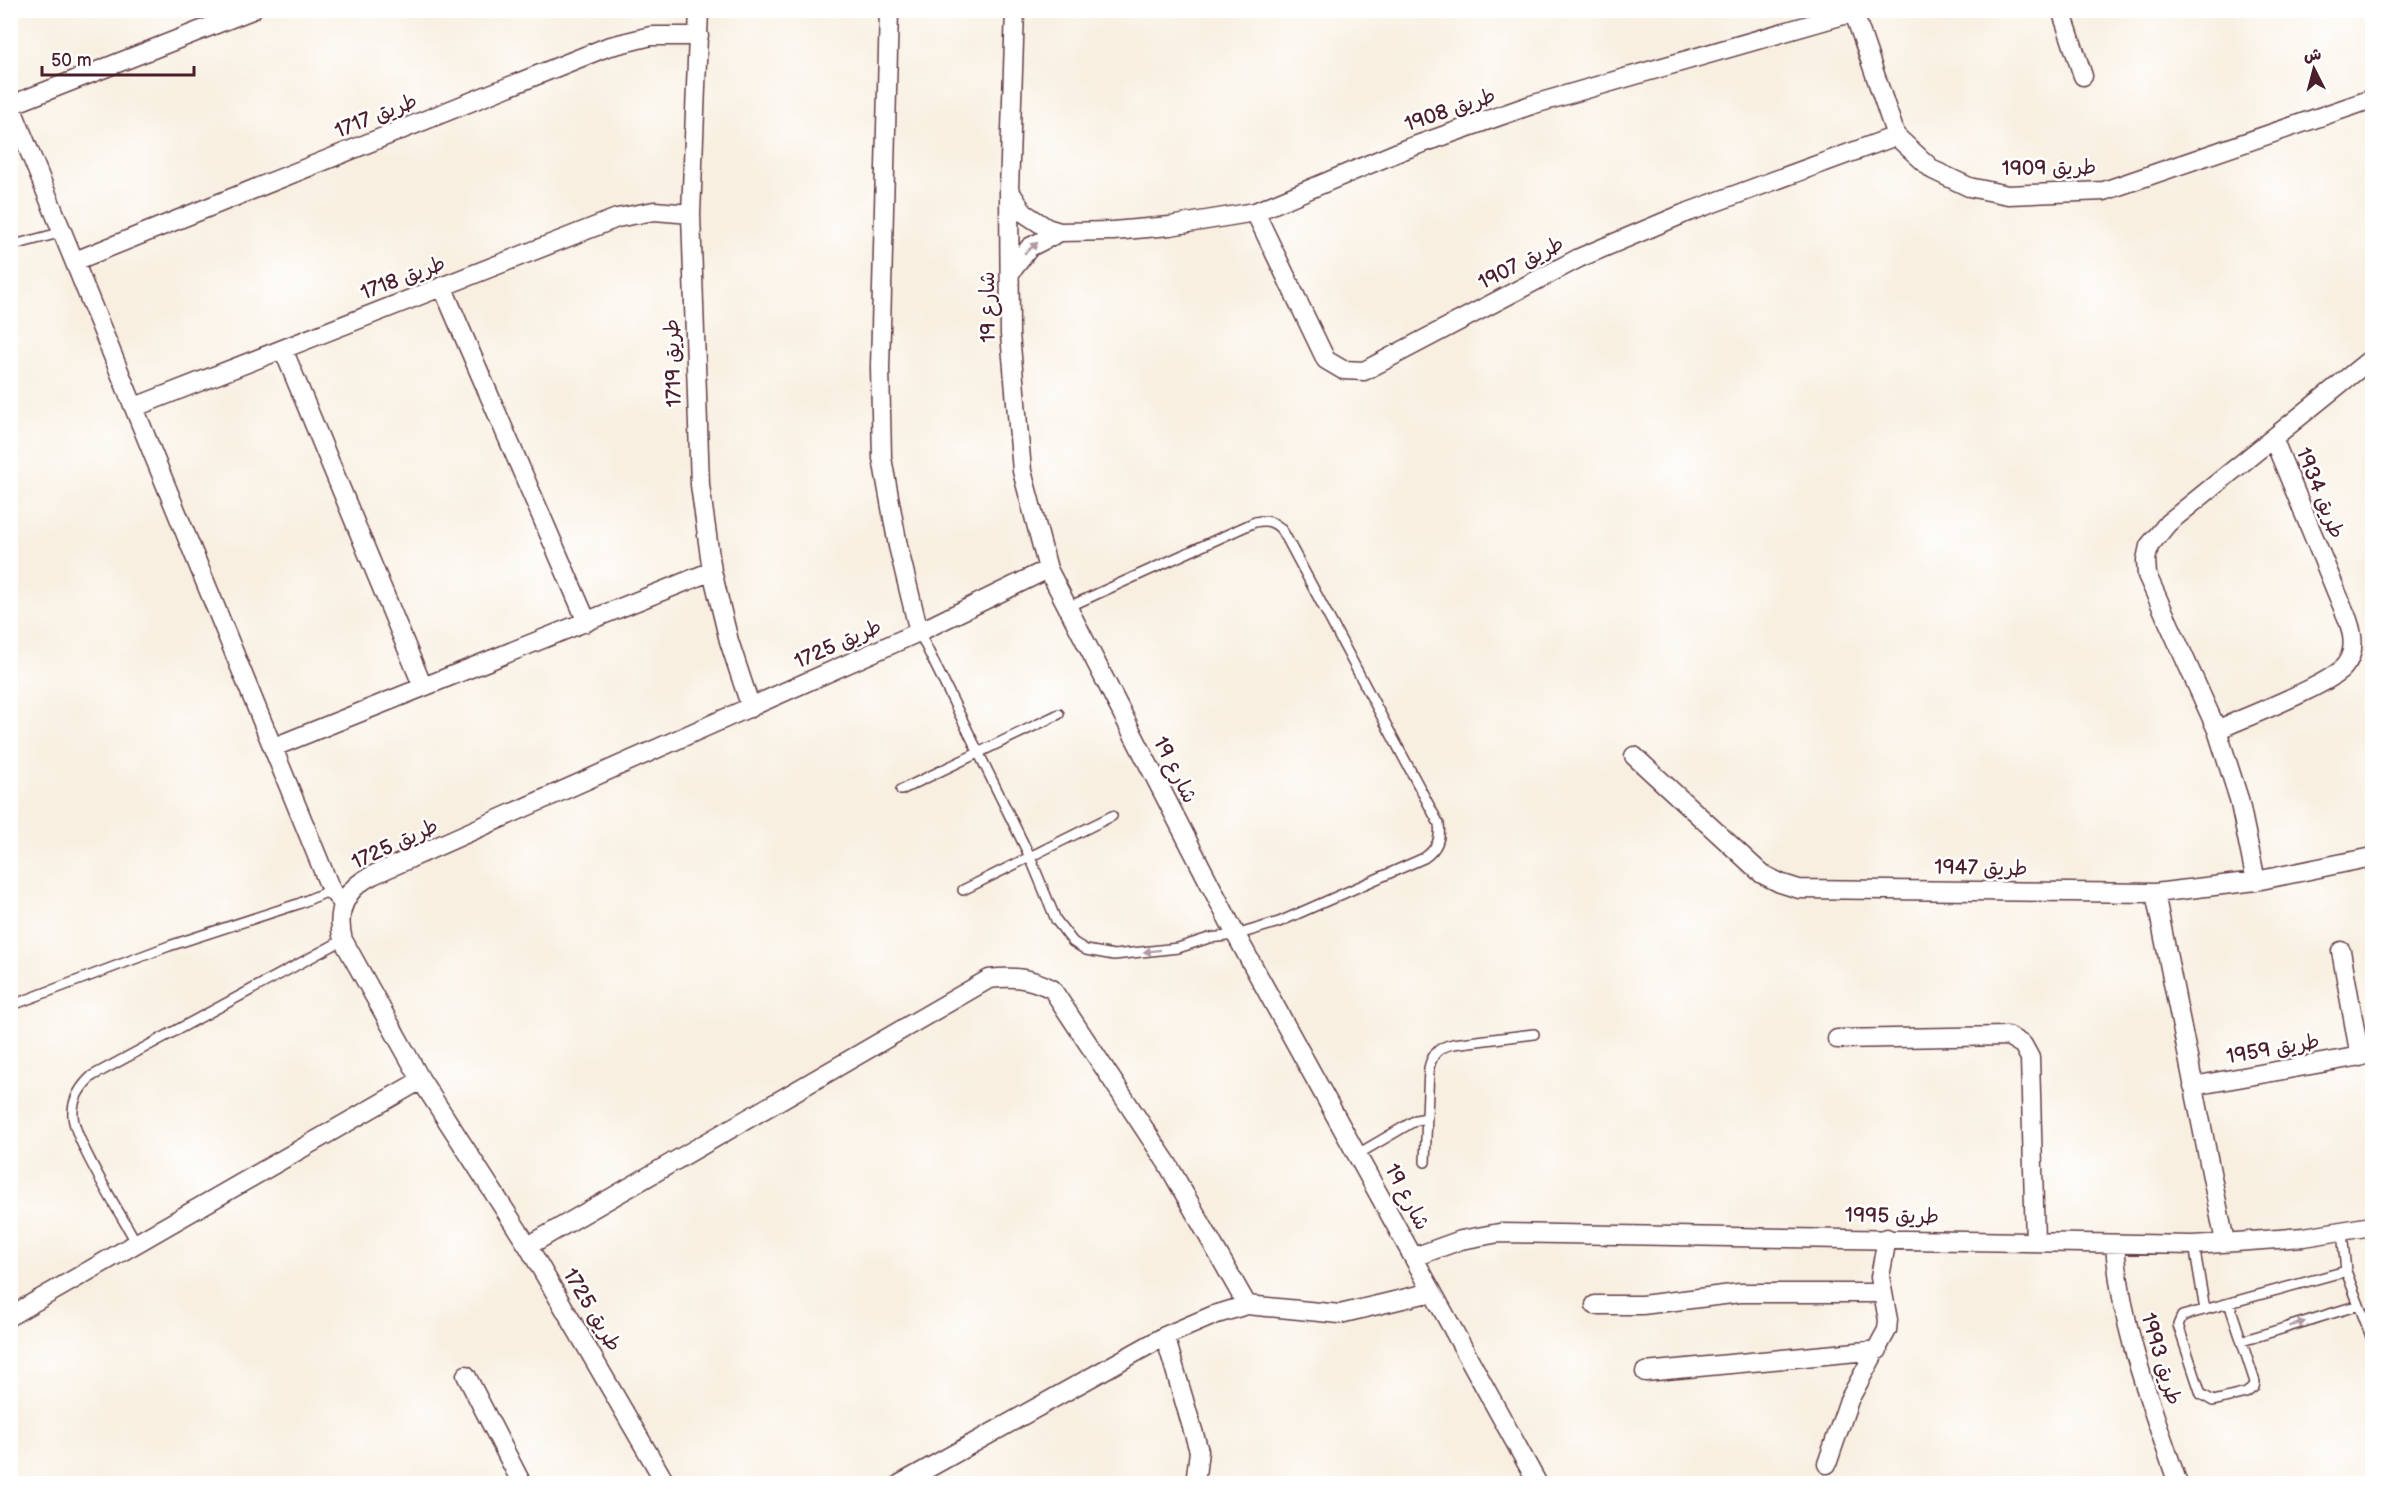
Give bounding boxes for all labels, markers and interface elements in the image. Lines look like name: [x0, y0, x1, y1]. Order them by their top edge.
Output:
scale bar: [42, 39, 194, 77]
north arrow: [2284, 39, 2344, 99]
text: ش: [2303, 45, 2322, 66]
text: 50 m: [51, 50, 92, 71]
street label: طريق 1908: [1401, 83, 1499, 137]
street label: طريق 1717: [331, 88, 421, 144]
street label: طريق 1909: [2002, 155, 2096, 181]
street label: طريق 1907: [1474, 231, 1568, 295]
one-way arrow: [1023, 242, 1038, 255]
street label: طريق 1718: [357, 250, 449, 306]
street label: شارع 19: [975, 271, 1003, 343]
street label: طريق 1719: [659, 318, 687, 408]
street label: طريق 1934: [2290, 444, 2350, 542]
street label: طريق 1725: [791, 614, 885, 674]
street label: شارع 19: [1146, 733, 1202, 808]
street label: طريق 1725: [348, 813, 442, 875]
street label: طريق 1947: [1934, 855, 2028, 881]
one-way arrow: [1142, 946, 1161, 956]
street label: طريق 1959: [2224, 1029, 2322, 1069]
street label: شارع 19: [1377, 1160, 1435, 1235]
street label: طريق 1995: [1845, 1203, 1939, 1229]
street label: طريق 1725: [557, 1264, 627, 1356]
street label: طريق 1993: [2135, 1310, 2187, 1408]
one-way arrow: [2289, 1319, 2307, 1328]

